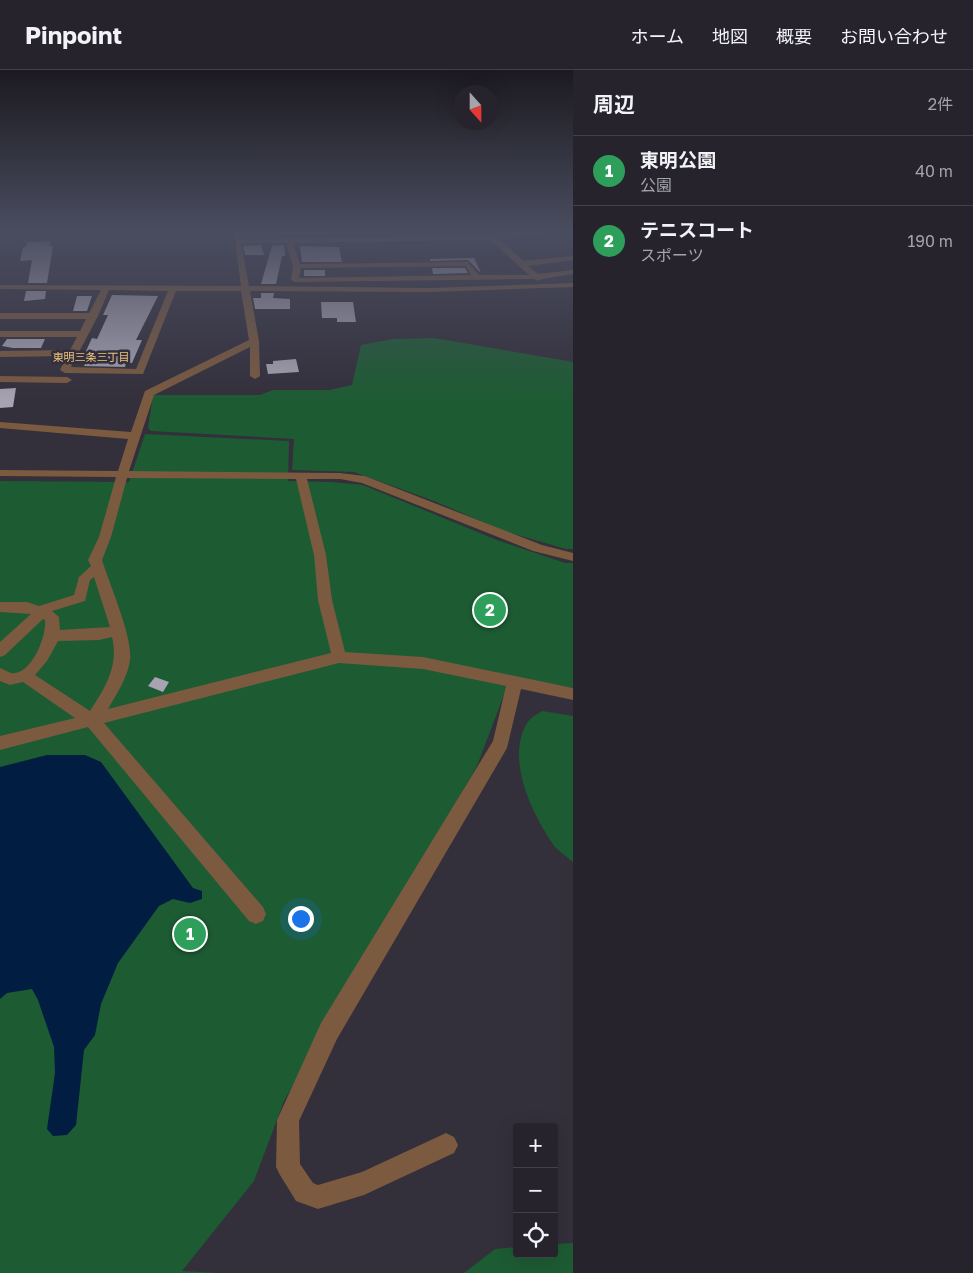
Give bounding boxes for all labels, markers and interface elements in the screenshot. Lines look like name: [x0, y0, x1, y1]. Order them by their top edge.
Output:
text: Pinpoint: [25, 20, 122, 49]
text: ホーム: [631, 25, 684, 47]
text: 地図: [712, 25, 748, 47]
text: 概要: [776, 25, 812, 47]
text: お問い合わせ: [840, 25, 948, 47]
north arrow: [453, 85, 498, 130]
text: 周辺: [593, 91, 635, 117]
text: 2件: [928, 94, 953, 114]
text: 東明公園: [640, 148, 716, 171]
text: 1: [605, 161, 613, 181]
text: 40 m: [915, 161, 953, 181]
text: 公園: [640, 175, 672, 195]
text: テニスコート: [640, 218, 754, 241]
text: 2: [604, 231, 614, 251]
text: 190 m: [907, 231, 953, 251]
text: スポーツ: [640, 245, 704, 265]
district label: 東明三条三丁目: [53, 350, 130, 363]
pin: 2: [474, 591, 506, 629]
your location: [288, 906, 314, 932]
pin: 1: [174, 915, 206, 953]
map controls: [513, 1123, 558, 1258]
button: +: [513, 1123, 558, 1168]
button: −: [513, 1168, 558, 1213]
button: locate: [513, 1213, 558, 1258]

